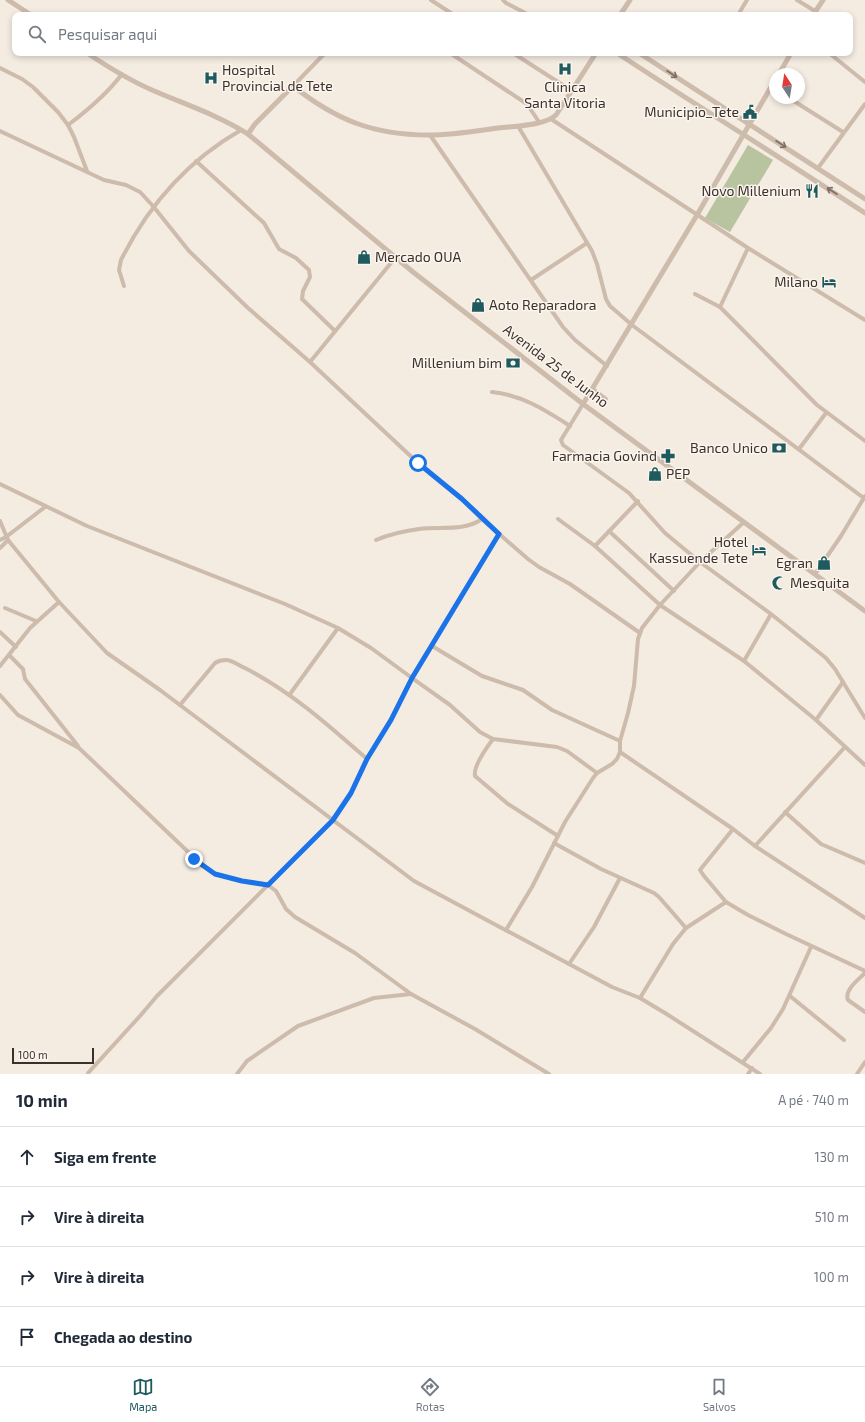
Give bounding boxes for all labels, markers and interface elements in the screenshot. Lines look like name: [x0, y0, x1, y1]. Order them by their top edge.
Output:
search box: [12, 12, 853, 56]
icon: search: [26, 23, 48, 45]
text: Pesquisar aqui: [58, 25, 157, 43]
place label: Hospital Provincial de Tete: [222, 61, 333, 94]
hospital icon: Clinica Santa Vitoria: [557, 61, 573, 77]
north arrow: [769, 68, 805, 104]
hospital icon: Hospital Provincial de Tete: [203, 70, 219, 86]
one-way arrow: [666, 70, 677, 78]
place label: Clinica Santa Vitoria: [524, 78, 606, 111]
place label: Municipio_Tete: [644, 103, 739, 120]
public building icon: Municipio_Tete: [742, 104, 758, 120]
one-way arrow: [775, 141, 787, 149]
place label: Novo Millenium: [701, 182, 801, 199]
restaurant icon: Novo Millenium: [804, 183, 820, 199]
one-way arrow: [827, 187, 838, 195]
place label: Mercado OUA: [375, 248, 461, 265]
shop icon: Mercado OUA: [356, 249, 372, 265]
place label: Milano: [774, 273, 818, 290]
hotel icon: Milano: [821, 274, 837, 290]
place label: Aoto Reparadora: [489, 296, 597, 313]
shop icon: Aoto Reparadora: [470, 297, 486, 313]
street label: Avenida 25 de Junho: [500, 320, 612, 411]
place label: Millenium bim: [412, 354, 502, 371]
bank icon: Millenium bim: [505, 355, 521, 371]
place label: Banco Unico: [690, 439, 768, 456]
bank icon: Banco Unico: [771, 440, 787, 456]
place label: Farmacia Govind: [552, 447, 657, 464]
pharmacy icon: Farmacia Govind: [660, 448, 676, 464]
route start: [409, 454, 427, 472]
place label: PEP: [666, 465, 690, 482]
shop icon: PEP: [647, 466, 663, 482]
place label: Hotel Kassuende Tete: [649, 533, 749, 566]
hotel icon: Hotel Kassuende Tete: [751, 542, 767, 558]
place label: Egran: [776, 554, 813, 571]
shop icon: Egran: [816, 555, 832, 571]
place label: Mesquita: [790, 574, 849, 591]
mosque icon: Mesquita: [771, 575, 787, 591]
route end: [185, 850, 203, 868]
scale bar: [12, 1046, 94, 1065]
text: 100 m: [18, 1048, 48, 1061]
text: 10 min: [16, 1090, 68, 1110]
text: A pé · 740 m: [778, 1092, 849, 1108]
icon: ahead: [16, 1146, 38, 1168]
text: Siga em frente: [54, 1148, 156, 1166]
text: 130 m: [814, 1149, 849, 1165]
icon: right: [16, 1206, 38, 1228]
text: Vire à direita: [54, 1208, 144, 1226]
text: 510 m: [815, 1209, 849, 1225]
icon: right: [16, 1266, 38, 1288]
text: Vire à direita: [54, 1268, 144, 1286]
text: 100 m: [814, 1269, 849, 1285]
icon: arrive: [16, 1326, 38, 1348]
text: Chegada ao destino: [54, 1328, 192, 1346]
tab: Mapa: [129, 1376, 157, 1413]
tab: Rotas: [416, 1376, 445, 1413]
tab: Salvos: [703, 1376, 736, 1413]

